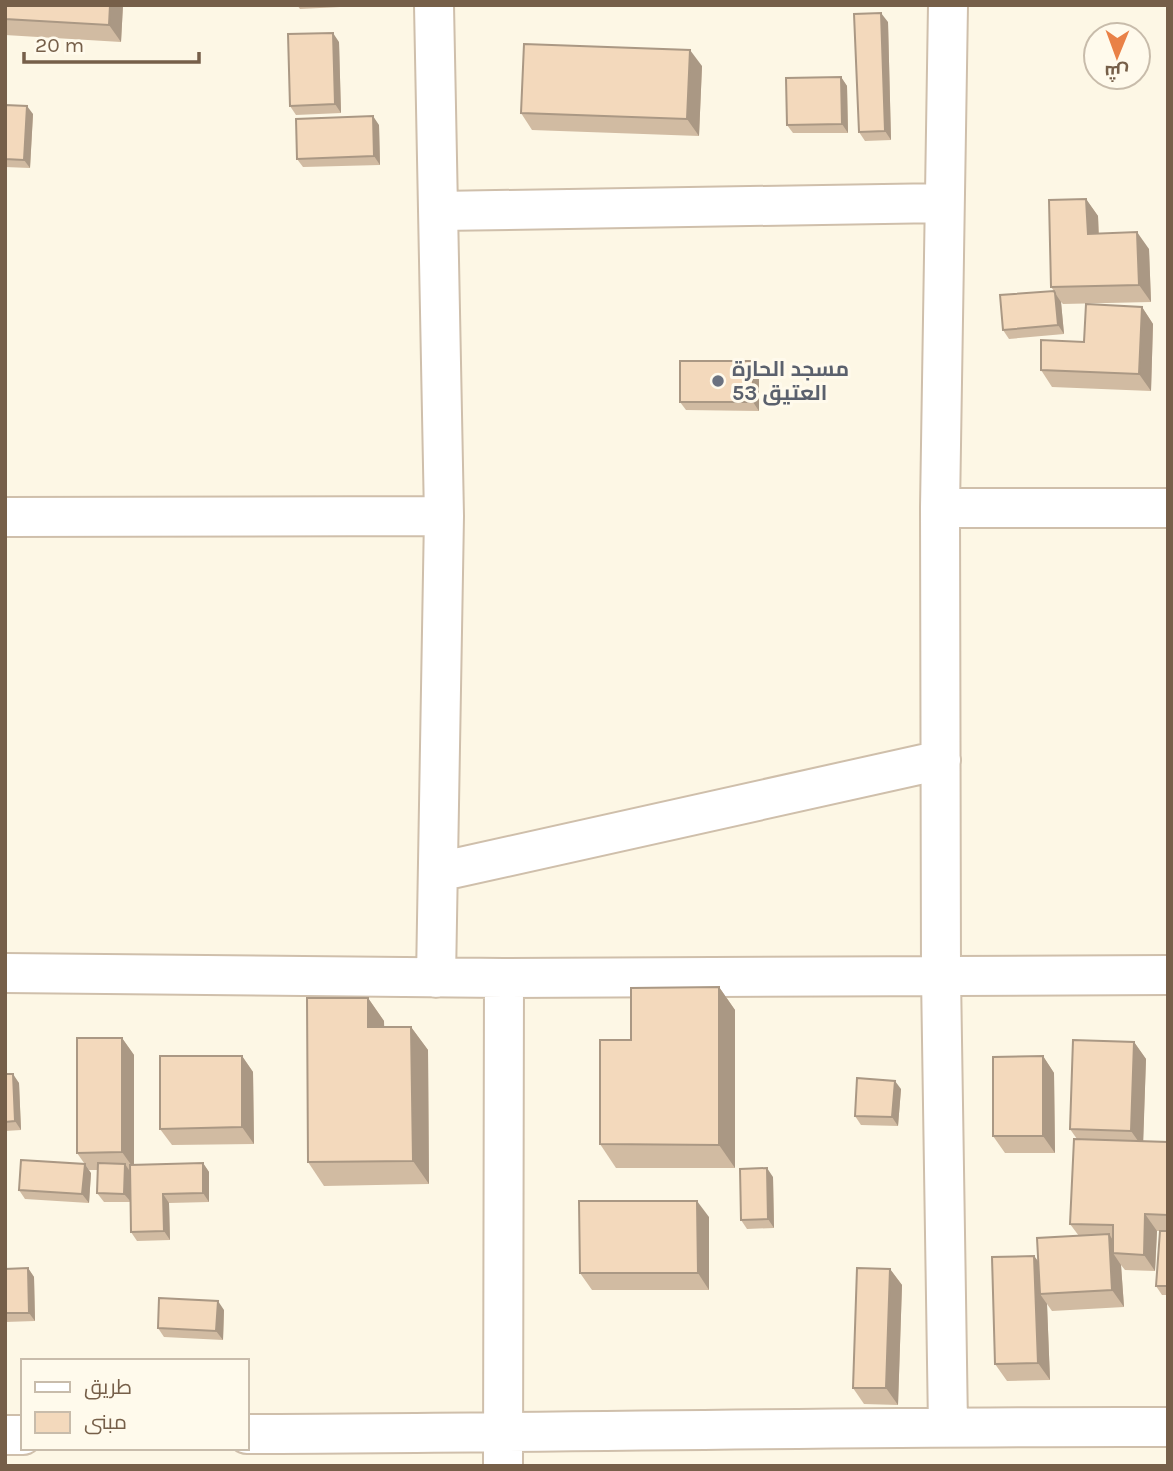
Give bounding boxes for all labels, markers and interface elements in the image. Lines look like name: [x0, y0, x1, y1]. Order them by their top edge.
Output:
scale bar: [24, 21, 200, 65]
north arrow: [1082, 21, 1152, 91]
text: 20 m: [35, 33, 84, 57]
text: ش: [1104, 61, 1129, 83]
place label: مسجد الحارة 53 العتيق: [732, 357, 849, 406]
marker: مسجد الحارة 53 العتيق: [710, 373, 726, 389]
legend: [21, 1359, 248, 1450]
text: طريق: [84, 1375, 132, 1400]
text: مبنى: [84, 1410, 127, 1435]

